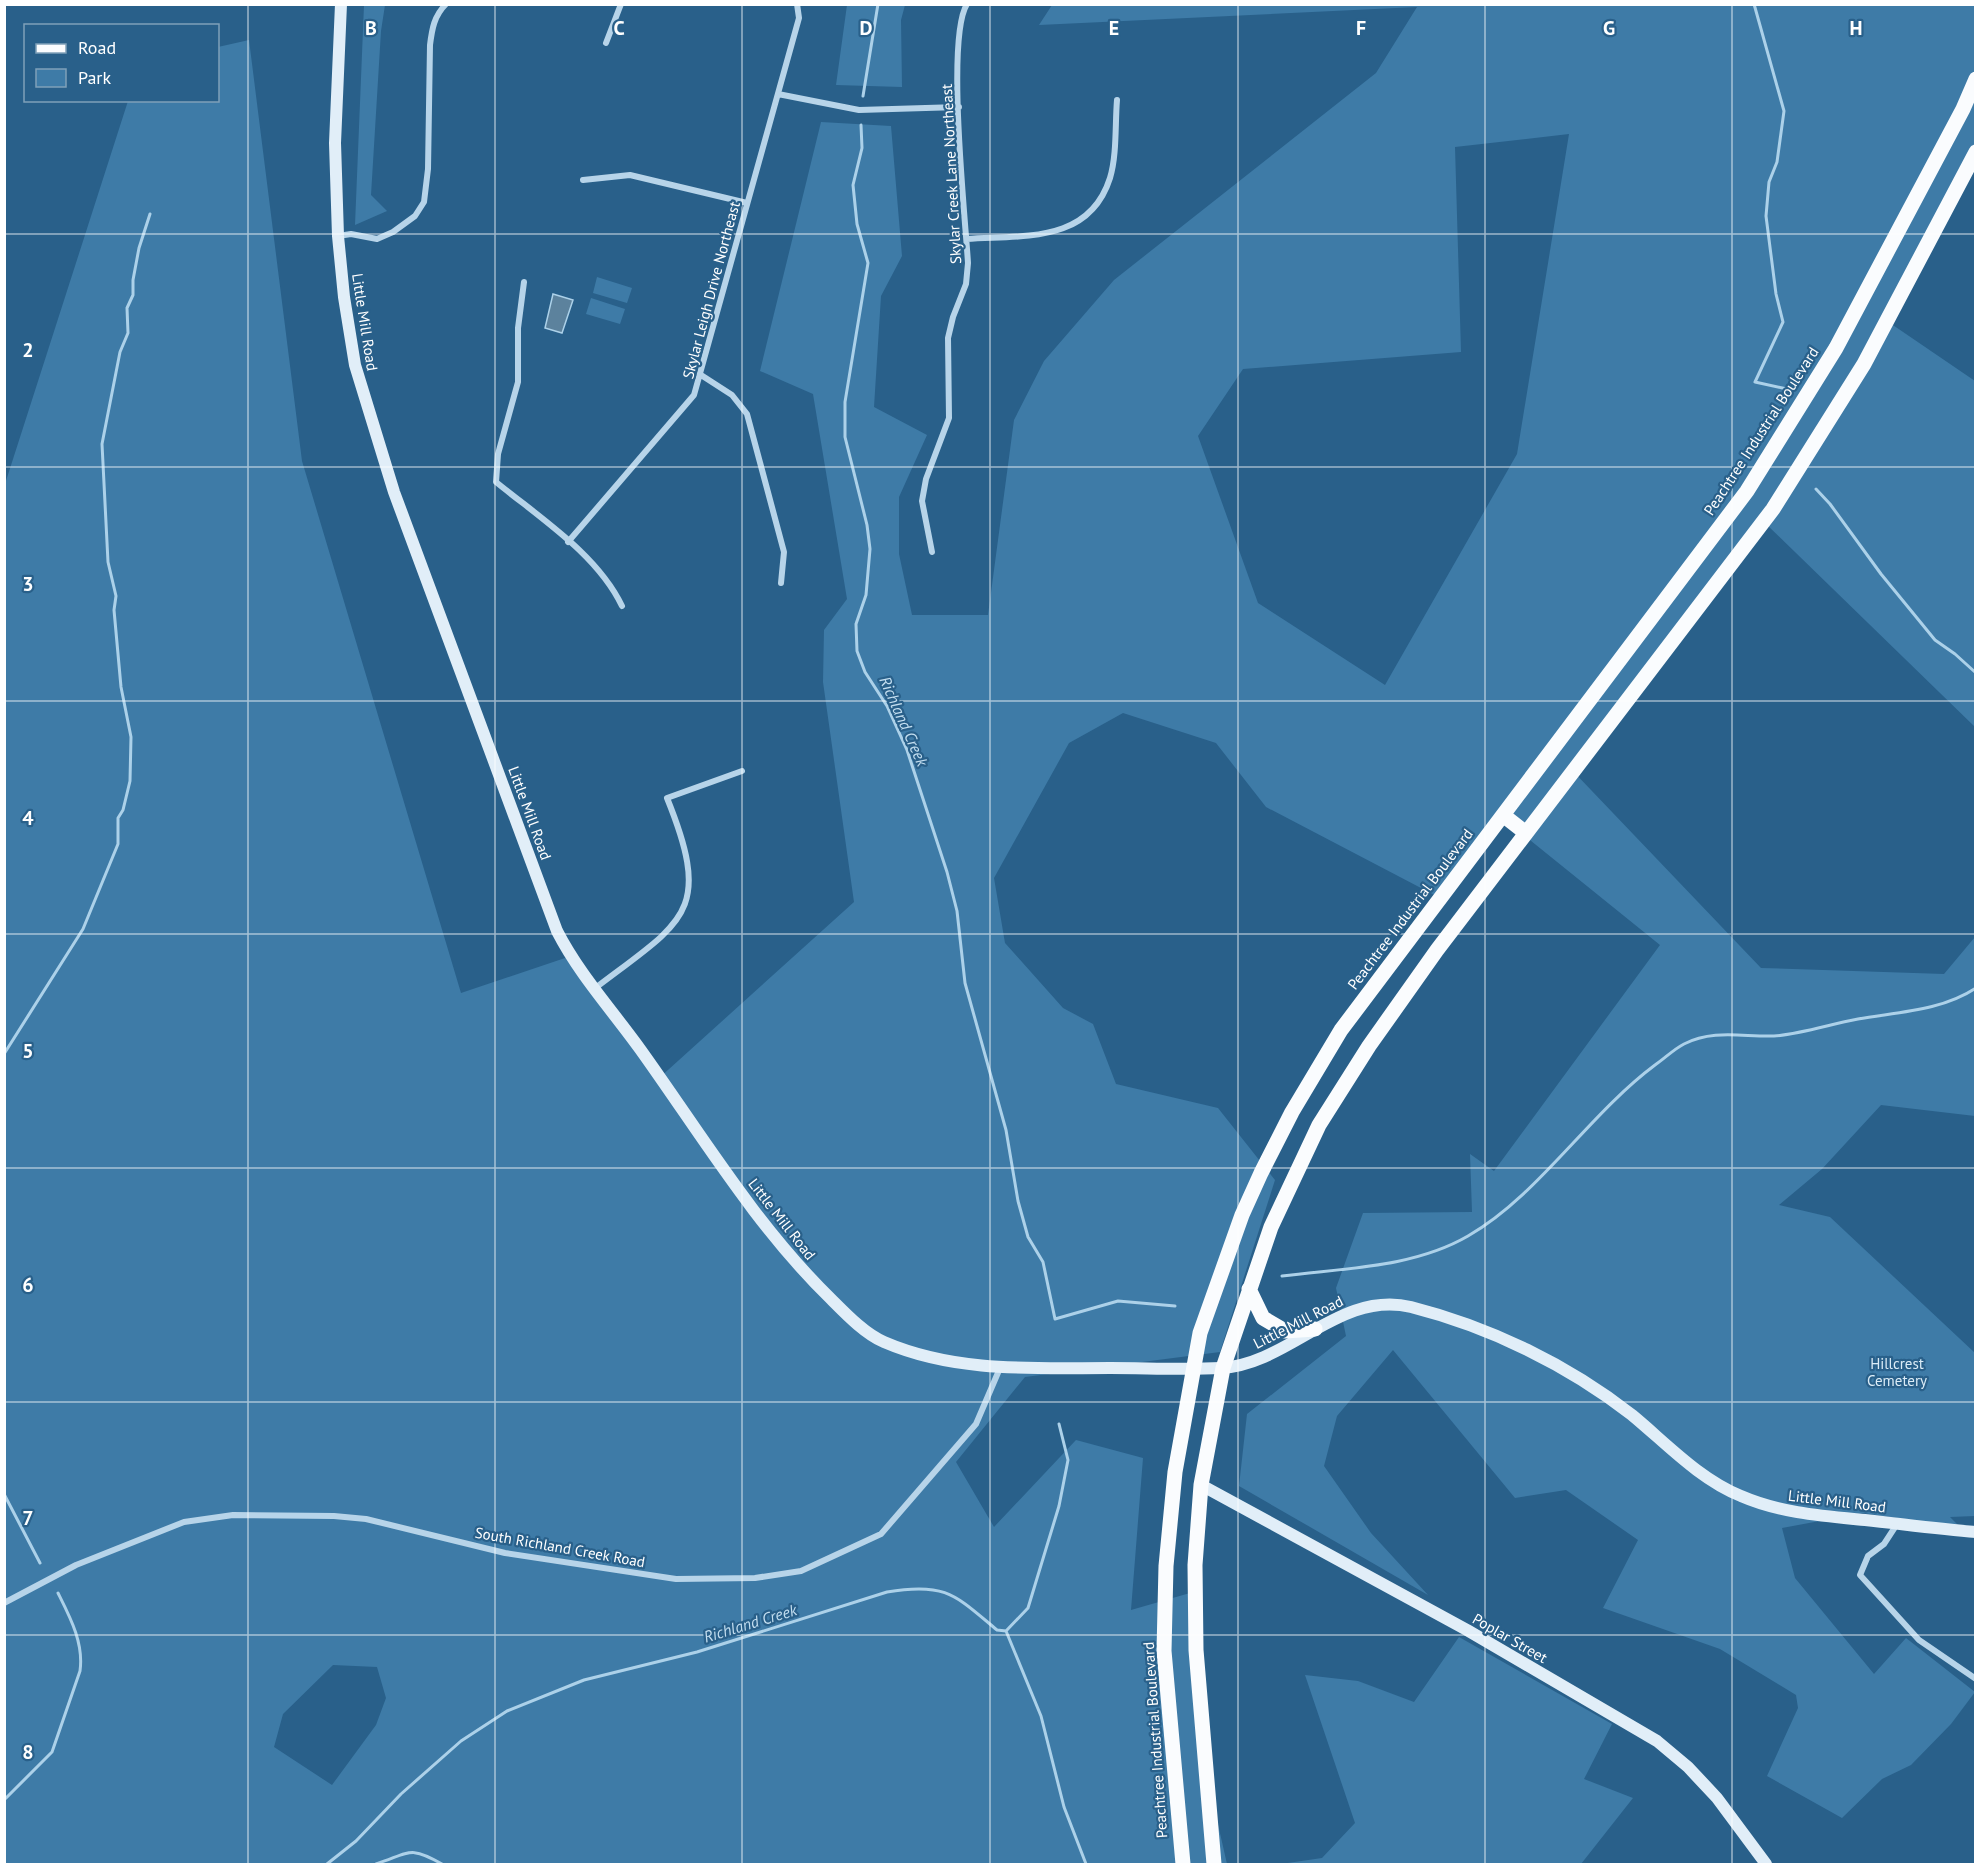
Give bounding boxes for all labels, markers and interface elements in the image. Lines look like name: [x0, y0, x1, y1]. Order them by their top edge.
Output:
text: B: [365, 15, 377, 41]
text: C: [613, 15, 625, 41]
text: D: [860, 15, 873, 41]
text: E: [1109, 15, 1119, 41]
text: F: [1356, 15, 1366, 41]
text: G: [1603, 15, 1615, 41]
text: H: [1849, 15, 1863, 41]
legend: [24, 24, 219, 102]
text: Road: [78, 36, 116, 59]
text: Park: [78, 66, 111, 89]
street label: Skylar Creek Lane Northeast: [937, 83, 965, 265]
street label: Skylar Leigh Drive Northeast: [678, 199, 744, 381]
street label: Little Mill Road: [348, 272, 382, 372]
text: 2: [22, 337, 34, 363]
street label: Peachtree Industrial Boulevard: [1699, 343, 1823, 519]
text: 3: [22, 571, 34, 597]
water label: Richland Creek: [875, 673, 933, 770]
street label: Little Mill Road: [504, 764, 556, 862]
text: 4: [22, 805, 34, 831]
street label: Peachtree Industrial Boulevard: [1343, 825, 1477, 993]
text: 5: [22, 1038, 34, 1064]
street label: Little Mill Road: [744, 1174, 820, 1264]
text: 6: [22, 1272, 34, 1298]
street label: Little Mill Road: [1250, 1291, 1346, 1353]
park label: Hillcrest Cemetery: [1867, 1354, 1927, 1390]
street label: Little Mill Road: [1787, 1486, 1887, 1516]
text: 7: [22, 1505, 34, 1531]
street label: South Richland Creek Road: [473, 1523, 647, 1571]
water label: Richland Creek: [701, 1599, 800, 1647]
street label: Poplar Street: [1469, 1609, 1551, 1667]
street label: Peachtree Industrial Boulevard: [1139, 1641, 1171, 1839]
text: 8: [22, 1739, 34, 1765]

